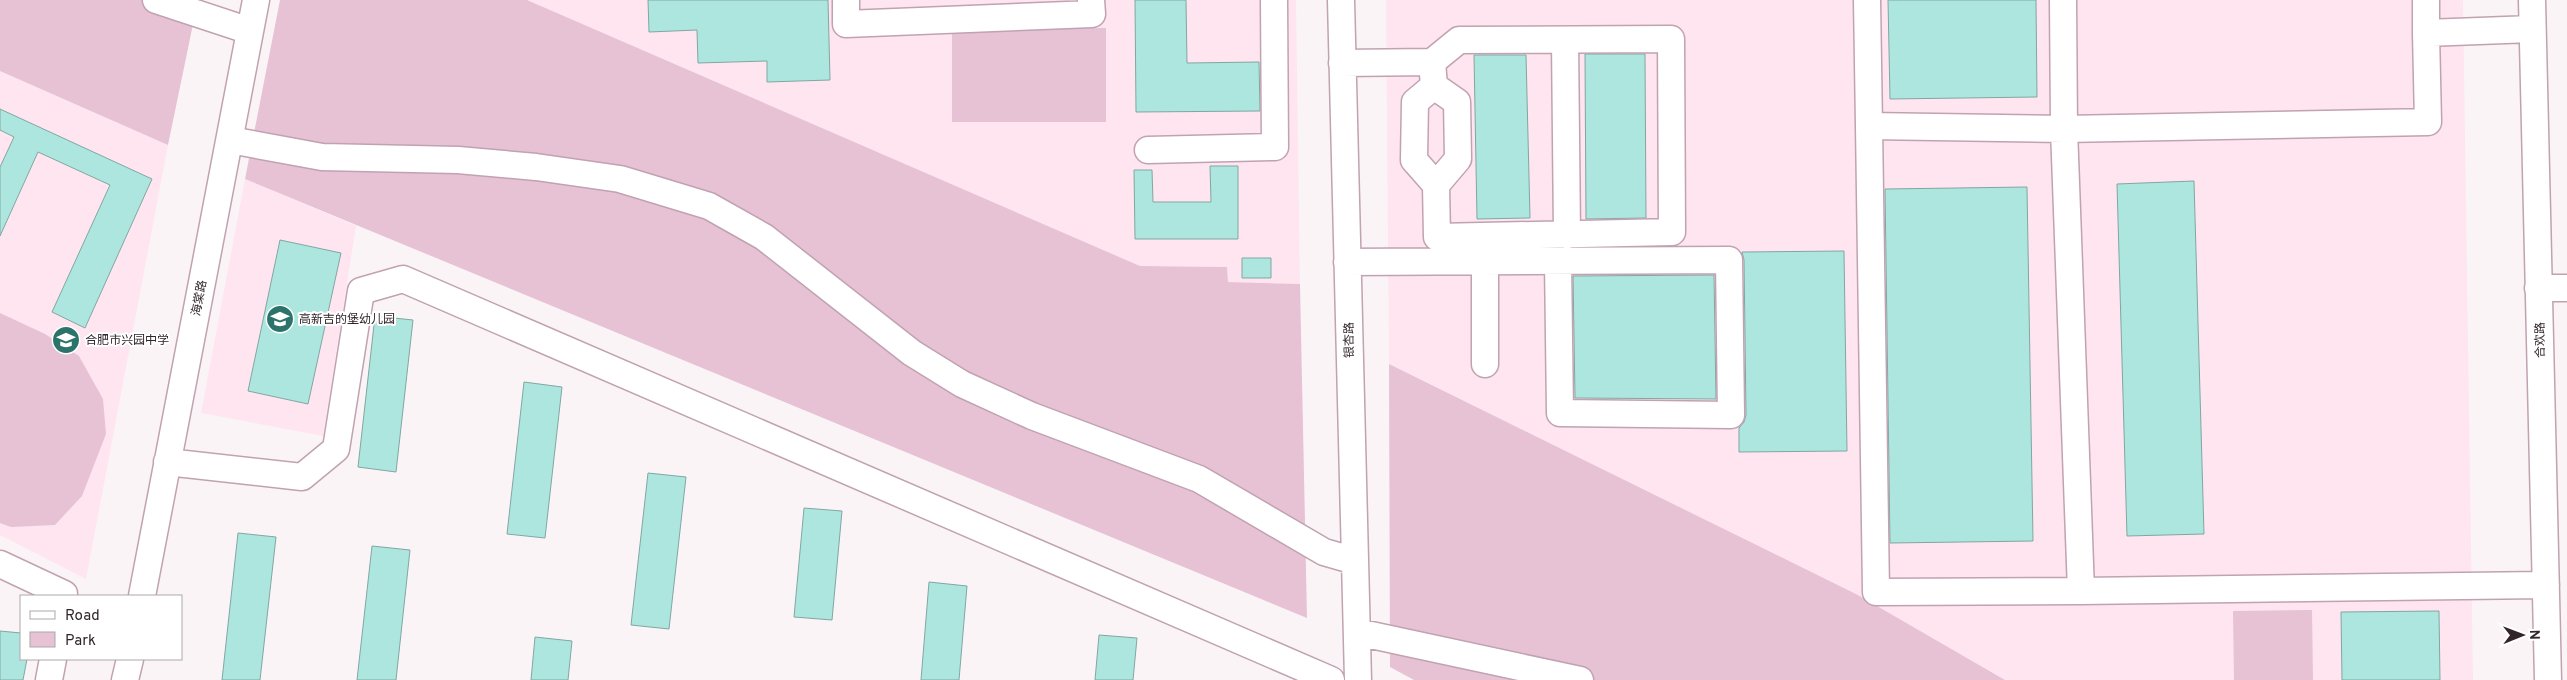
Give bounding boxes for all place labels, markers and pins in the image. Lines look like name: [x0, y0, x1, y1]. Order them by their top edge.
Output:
school or university icon: 高新吉的堡幼儿园: [265, 304, 295, 334]
place label: 高新吉的堡幼儿园: [299, 312, 395, 328]
school or university icon: 合肥市兴园中学: [51, 325, 81, 355]
place label: 合肥市兴园中学: [85, 333, 169, 349]

